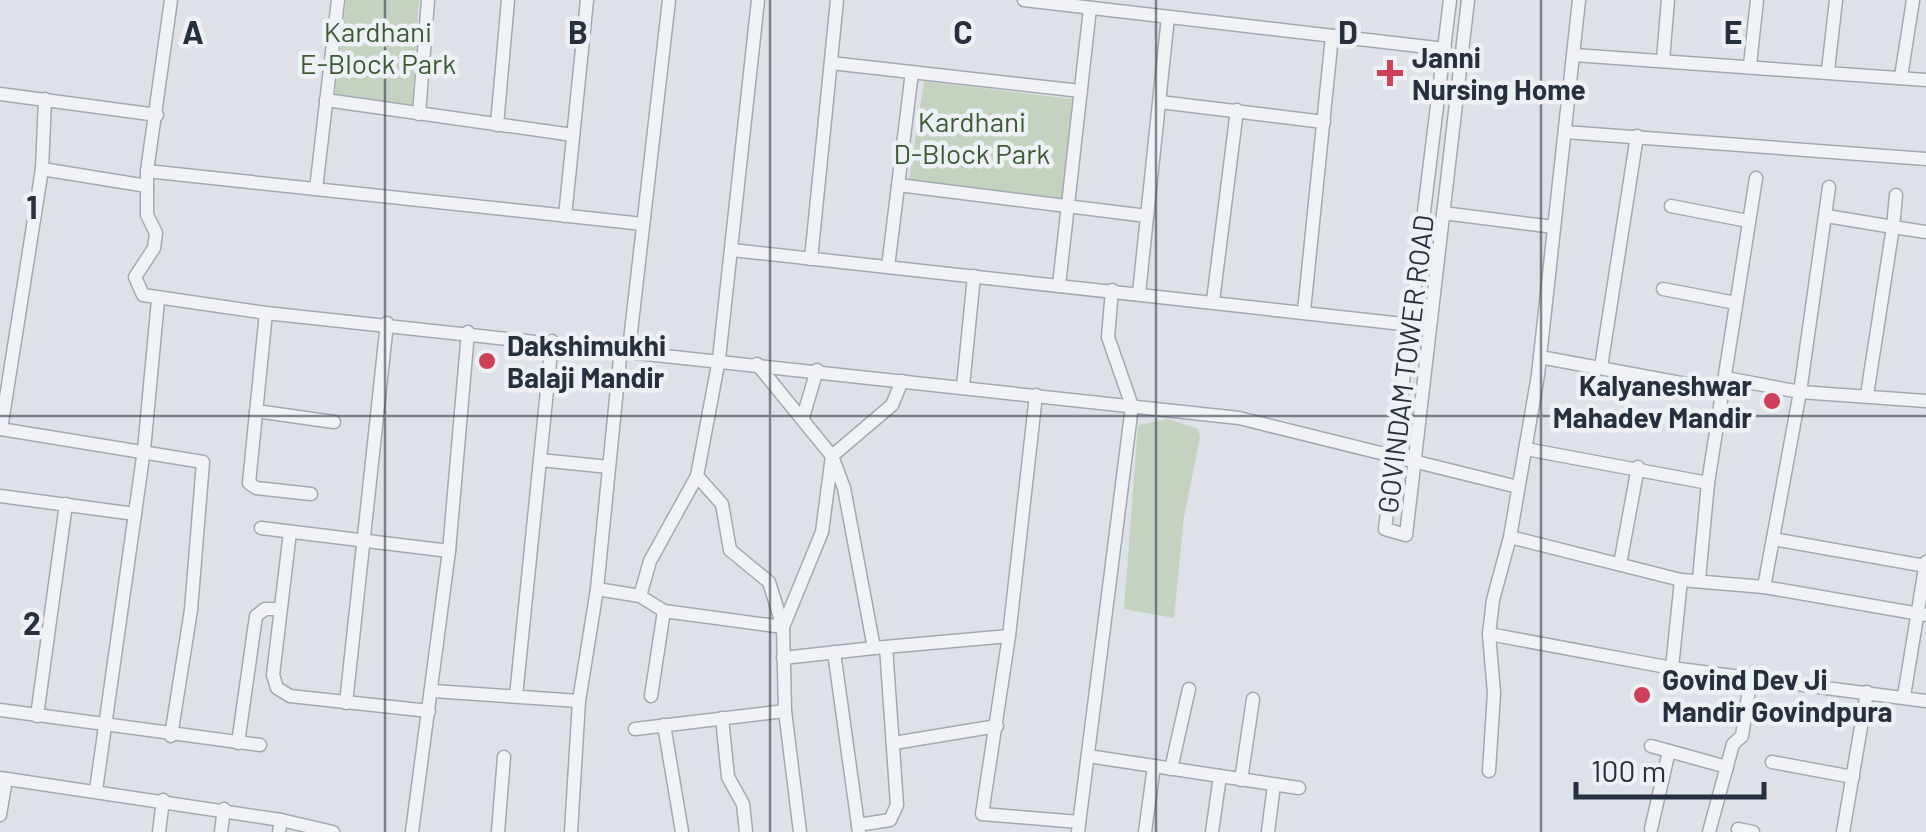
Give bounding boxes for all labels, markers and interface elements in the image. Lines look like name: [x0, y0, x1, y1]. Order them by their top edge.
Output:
text: A: [182, 12, 204, 50]
text: B: [568, 12, 588, 50]
text: C: [953, 12, 973, 50]
text: D: [1338, 12, 1358, 50]
text: E: [1724, 12, 1742, 50]
park label: Kardhani E-Block Park: [300, 14, 456, 80]
place label: Janni Nursing Home: [1412, 40, 1586, 106]
marker: Janni Nursing Home: [1377, 60, 1403, 86]
park label: Kardhani D-Block Park: [894, 104, 1050, 170]
text: 1: [26, 187, 38, 225]
street label: GOVINDAM TOWER ROAD: [1370, 213, 1440, 515]
place label: Dakshimukhi Balaji Mandir: [507, 328, 666, 394]
marker: Dakshimukhi Balaji Mandir: [476, 350, 498, 372]
place label: Kalyaneshwar Mahadev Mandir: [1553, 368, 1752, 434]
marker: Kalyaneshwar Mahadev Mandir: [1761, 390, 1783, 412]
text: 2: [23, 603, 41, 641]
place label: Govind Dev Ji Mandir Govindpura: [1662, 662, 1893, 728]
marker: Govind Dev Ji Mandir Govindpura: [1631, 684, 1653, 706]
scale bar: [1576, 737, 1764, 799]
text: 100 m: [1591, 752, 1666, 788]

